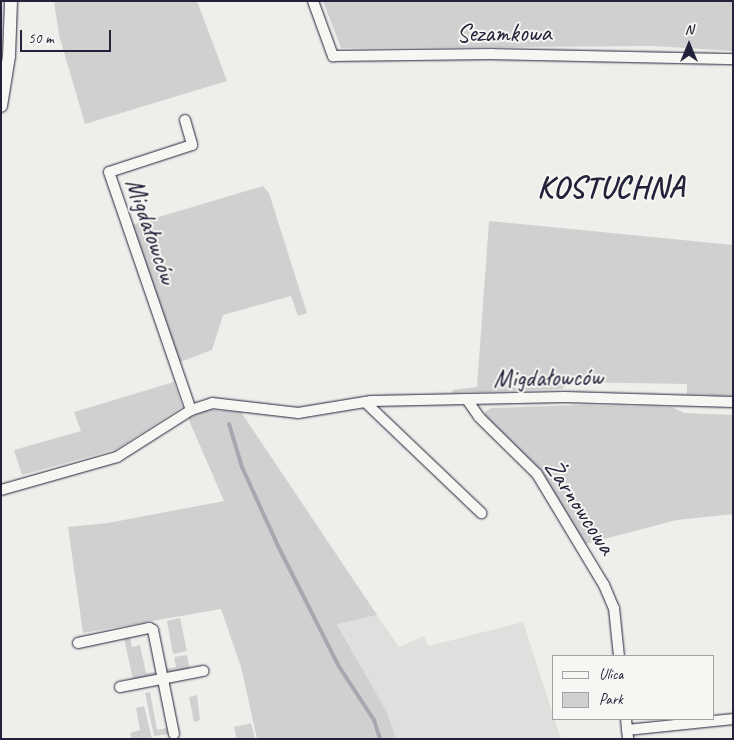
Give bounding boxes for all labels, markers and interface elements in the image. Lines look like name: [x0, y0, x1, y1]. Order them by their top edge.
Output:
street label: Sezamkowa: [457, 18, 551, 48]
scale bar: [22, 20, 114, 52]
north arrow: [664, 20, 714, 70]
text: N: [685, 21, 693, 38]
text: 50 m: [28, 29, 54, 48]
district label: KOSTUCHNA: [537, 169, 685, 205]
street label: Migdałowców: [119, 174, 183, 288]
street label: Migdałowców: [493, 362, 603, 394]
street label: Żarnowcowa: [538, 454, 622, 560]
legend: [552, 655, 714, 720]
text: Ulica: [599, 665, 623, 684]
text: Park: [599, 690, 623, 709]

